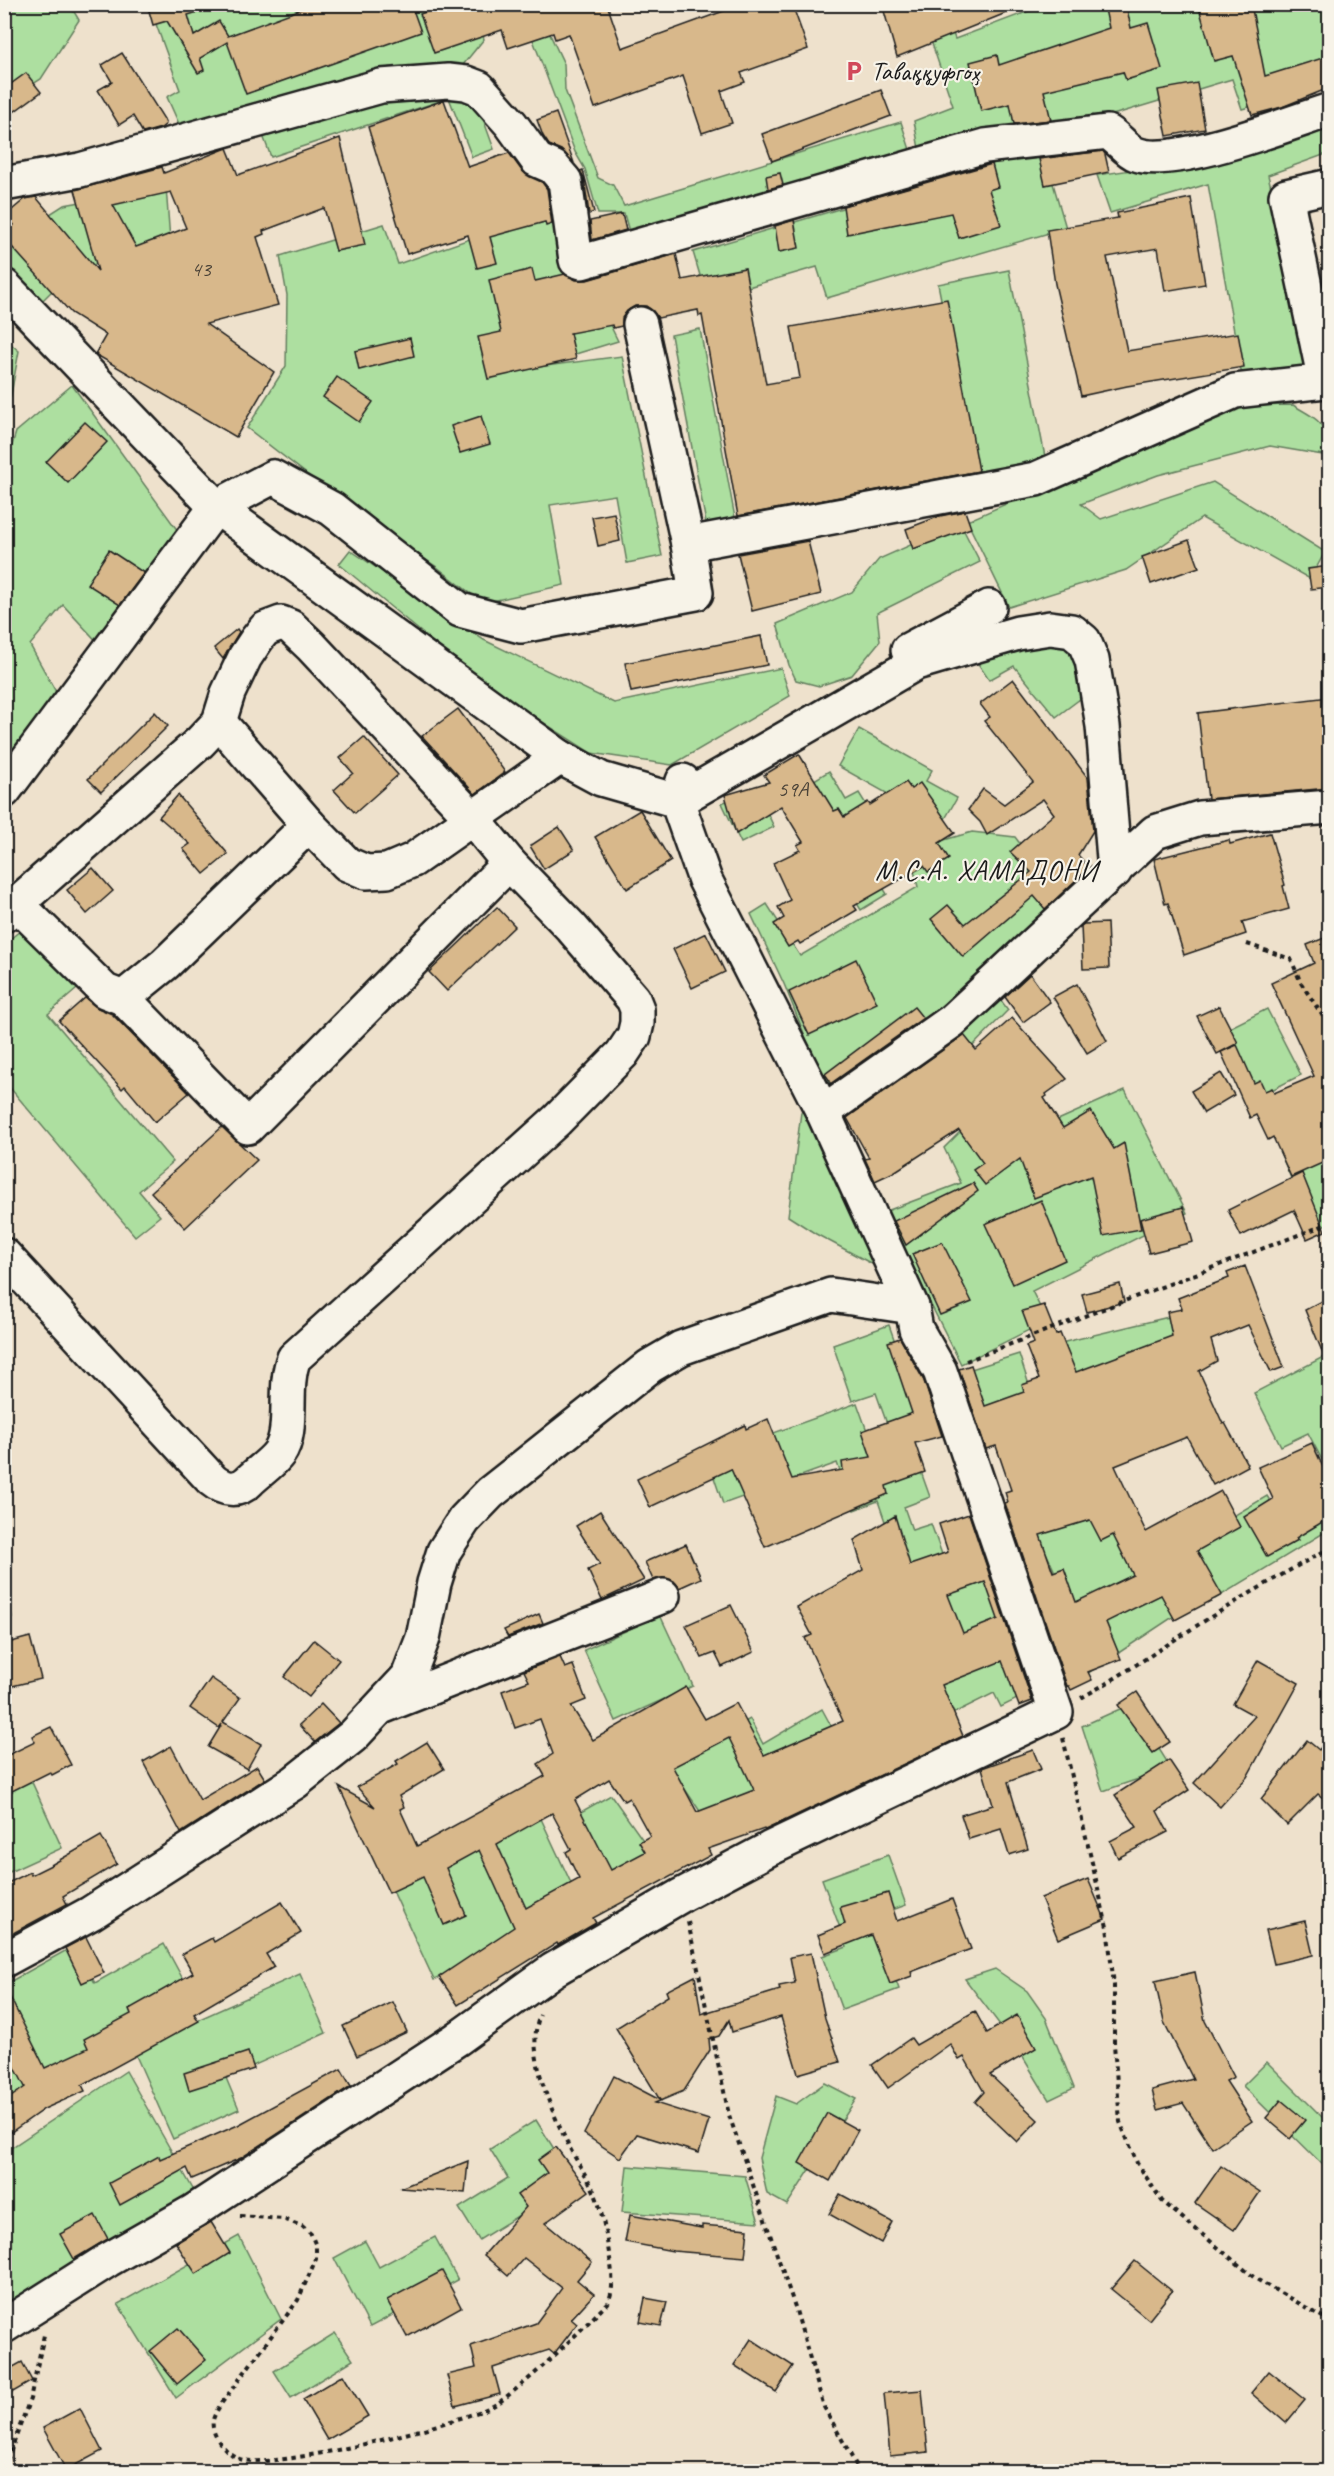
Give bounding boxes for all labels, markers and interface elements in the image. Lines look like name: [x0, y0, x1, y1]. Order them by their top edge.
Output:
place label: Таваққуфгоҳ: [871, 55, 981, 88]
parking icon: Таваққуфгоҳ: [842, 59, 866, 83]
house number: 43: [191, 255, 213, 283]
house number: 59А: [778, 775, 809, 803]
district label: М.С.А. ХАМАДОНИ: [875, 853, 1102, 888]

